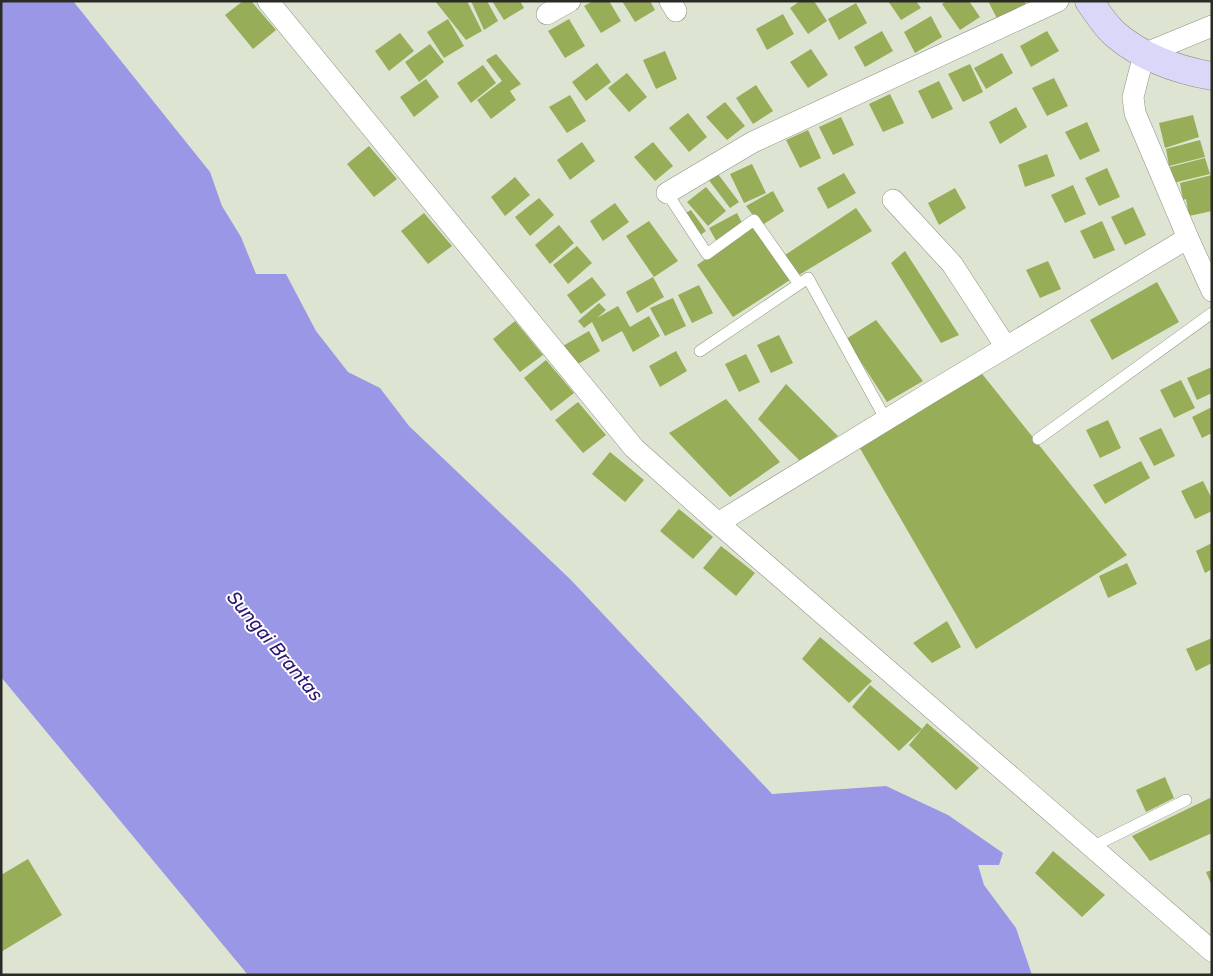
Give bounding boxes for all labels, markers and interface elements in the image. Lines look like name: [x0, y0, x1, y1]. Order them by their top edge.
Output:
water label: Sungai Brantas: [222, 586, 328, 706]

